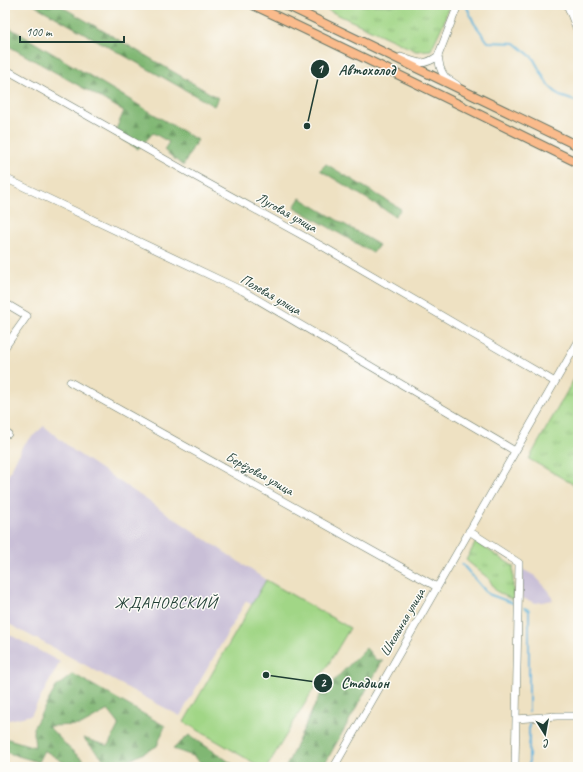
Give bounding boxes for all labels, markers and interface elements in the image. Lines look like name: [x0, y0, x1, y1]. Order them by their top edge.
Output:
scale bar: [20, 18, 124, 44]
text: 100 m: [26, 24, 53, 40]
callout: Автохолод: [310, 56, 403, 83]
text: 1: [317, 61, 324, 77]
text: Автохолод: [339, 61, 397, 80]
street label: Луговая улица: [254, 189, 321, 236]
street label: Полевая улица: [237, 270, 305, 319]
street label: Берёзовая улица: [223, 448, 298, 500]
street label: Школьная улица: [376, 584, 429, 659]
district label: ЖДАНОВСКИЙ: [114, 593, 219, 613]
callout: Стадион: [313, 669, 397, 696]
text: Стадион: [341, 674, 390, 693]
text: 2: [320, 675, 327, 691]
north arrow: [525, 714, 565, 754]
text: С: [541, 736, 551, 752]

